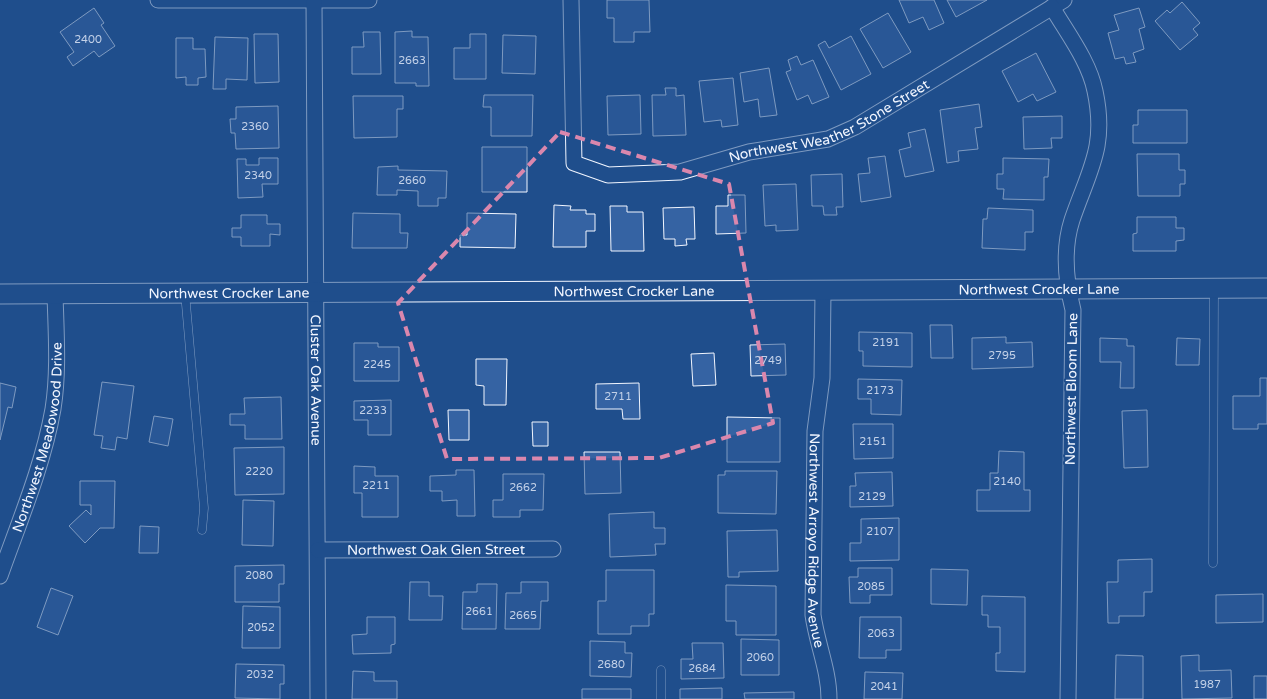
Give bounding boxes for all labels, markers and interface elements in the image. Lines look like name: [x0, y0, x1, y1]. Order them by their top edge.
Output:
house number: 2400: [74, 33, 102, 46]
house number: 2663: [398, 54, 426, 67]
street label: Northwest Weather Stone Street: [727, 76, 933, 166]
house number: 2360: [241, 120, 269, 133]
house number: 2340: [244, 169, 272, 182]
house number: 2660: [398, 174, 426, 187]
street label: Northwest Crocker Lane: [958, 281, 1120, 298]
street label: Northwest Crocker Lane: [553, 283, 715, 300]
street label: Northwest Crocker Lane: [148, 285, 310, 302]
street label: Northwest Bloom Lane: [1062, 313, 1081, 465]
street label: Cluster Oak Avenue: [307, 314, 325, 446]
house number: 2191: [872, 336, 900, 349]
street label: Northwest Meadowood Drive: [9, 342, 66, 535]
house number: 2795: [988, 349, 1016, 362]
house number: 2749: [754, 354, 782, 367]
house number: 2245: [363, 358, 391, 371]
house number: 2173: [866, 384, 894, 397]
house number: 2711: [604, 390, 632, 403]
house number: 2233: [359, 404, 387, 417]
street label: Northwest Arroyo Ridge Avenue: [804, 433, 828, 650]
house number: 2151: [859, 435, 887, 448]
house number: 2220: [245, 465, 273, 478]
house number: 2140: [993, 475, 1021, 488]
house number: 2211: [362, 479, 390, 492]
house number: 2662: [509, 481, 537, 494]
house number: 2129: [858, 490, 886, 503]
house number: 2107: [866, 525, 894, 538]
street label: Northwest Oak Glen Street: [347, 541, 526, 559]
house number: 2080: [245, 569, 273, 582]
house number: 2085: [857, 580, 885, 593]
house number: 2661: [465, 605, 493, 618]
house number: 2665: [509, 609, 537, 622]
house number: 2052: [247, 621, 275, 634]
house number: 2063: [867, 627, 895, 640]
house number: 2060: [746, 651, 774, 664]
house number: 2680: [597, 658, 625, 671]
house number: 2684: [688, 662, 716, 675]
house number: 2032: [246, 668, 274, 681]
house number: 1987: [1193, 678, 1221, 691]
house number: 2041: [870, 680, 898, 693]

